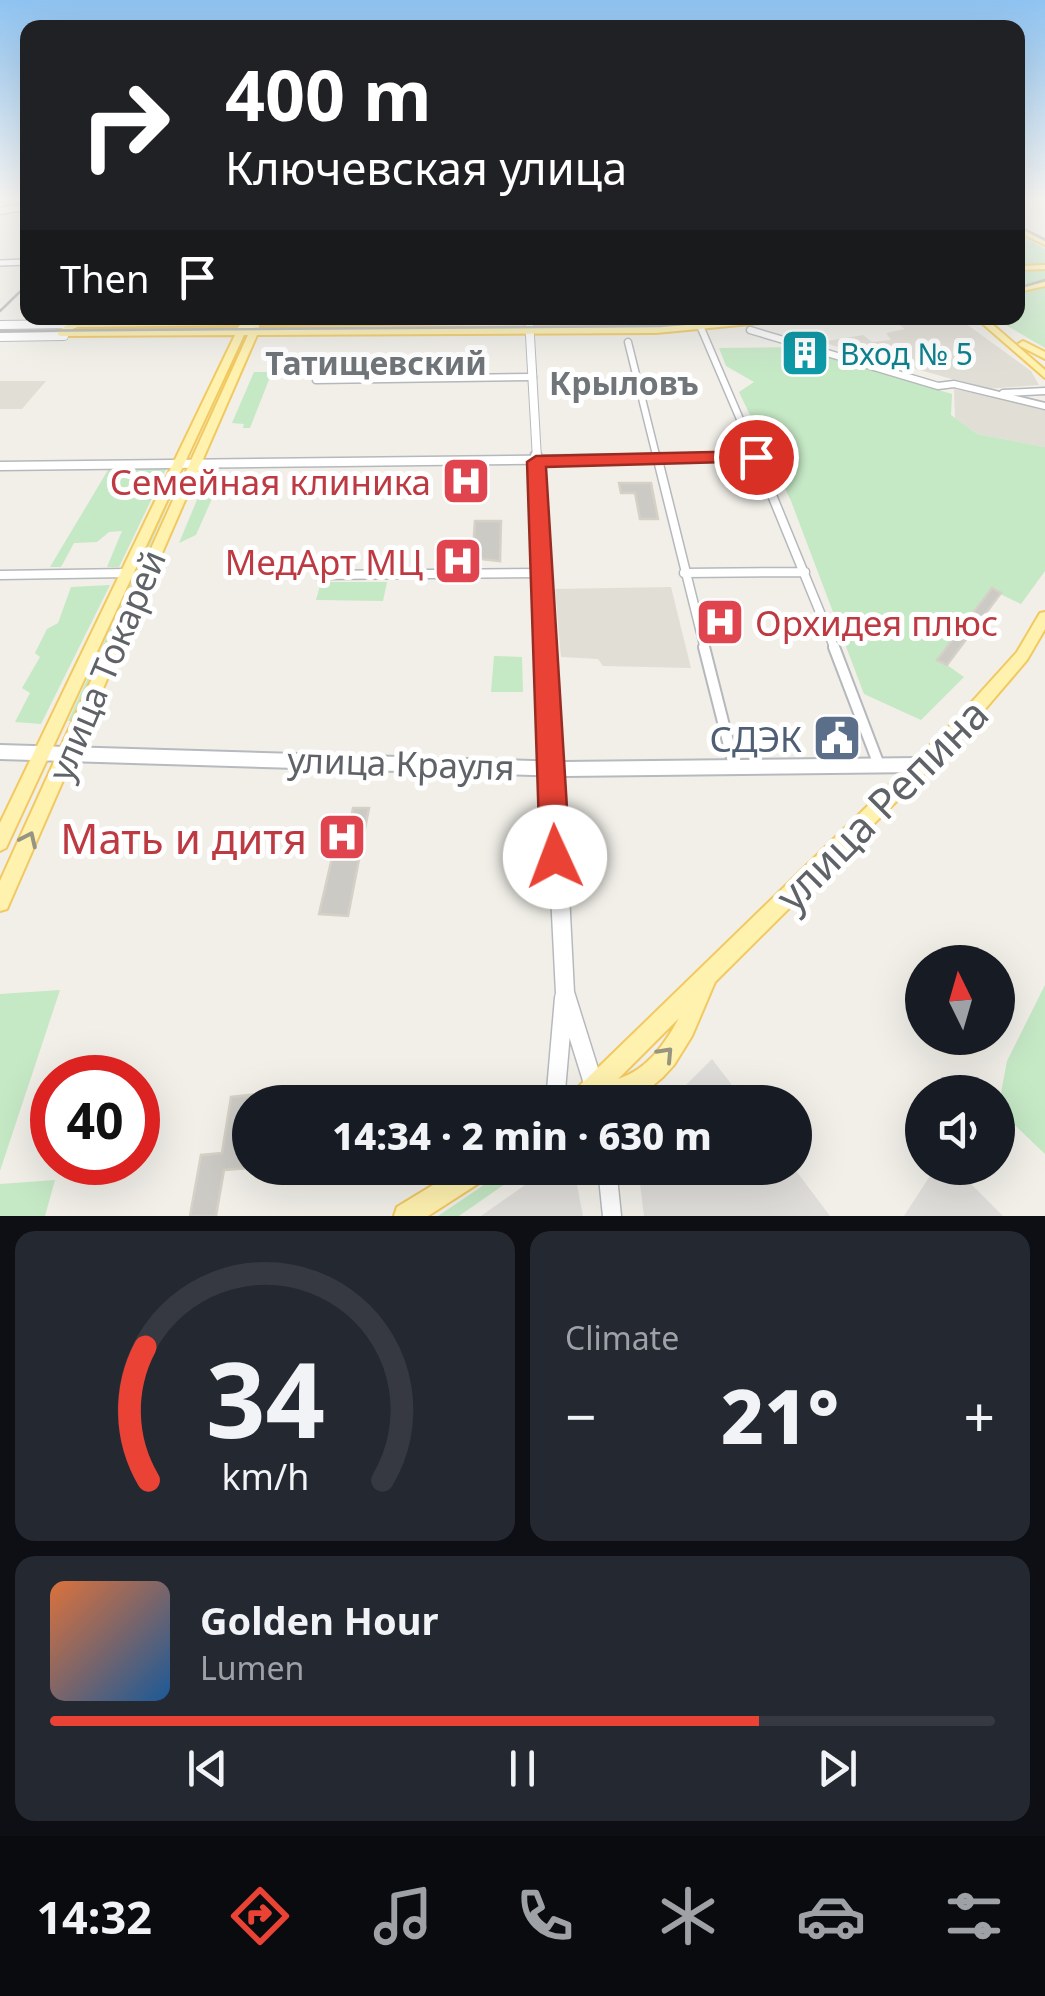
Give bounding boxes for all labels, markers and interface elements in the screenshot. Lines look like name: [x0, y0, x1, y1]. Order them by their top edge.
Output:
text: 400 m: [225, 46, 432, 142]
icon: right: [60, 60, 190, 190]
text: Ключевская улица: [225, 137, 627, 198]
icon: arrive: [170, 250, 225, 305]
text: Then: [60, 252, 150, 304]
building icon: Вход № 5: [779, 327, 831, 379]
place label: Вход № 5: [840, 333, 973, 374]
district label: Татищевский: [265, 341, 487, 384]
district label: Крыловъ: [549, 361, 699, 404]
pin: [714, 415, 799, 500]
icon: arrive: [729, 430, 784, 485]
hospital icon: Семейная клиника: [440, 455, 492, 507]
place label: Семейная клиника: [110, 458, 431, 505]
hospital icon: МедАрт МЦ: [432, 535, 484, 587]
place label: МедАрт МЦ: [225, 538, 423, 585]
street label: улица Токарей: [36, 542, 176, 788]
hospital icon: Орхидея плюс: [694, 596, 746, 648]
place label: Орхидея плюс: [755, 599, 998, 646]
street label: улица Репина: [762, 685, 1000, 923]
public building icon: СДЭК: [811, 712, 863, 764]
place label: СДЭК: [710, 715, 802, 762]
street label: улица Крауля: [287, 736, 515, 790]
position arrow: [503, 805, 607, 909]
place label: Мать и дитя: [60, 809, 307, 866]
hospital icon: Мать и дитя: [316, 811, 368, 863]
one-way arrow: [17, 832, 37, 850]
north arrow: [905, 945, 1015, 1055]
map controls: [905, 945, 1015, 1185]
one-way arrow: [654, 1047, 672, 1066]
speed limit sign: 40: [30, 1055, 160, 1185]
button: sound: [905, 1075, 1015, 1185]
text: 14:34 · 2 min · 630 m: [332, 1109, 712, 1161]
text: Climate: [565, 1316, 679, 1359]
text: 34: [206, 1327, 324, 1468]
text: 21°: [721, 1364, 839, 1466]
text: −: [565, 1378, 596, 1453]
text: +: [964, 1378, 995, 1453]
text: km/h: [221, 1452, 309, 1500]
text: Golden Hour: [200, 1594, 438, 1646]
text: Lumen: [200, 1646, 304, 1689]
icon: previous: [180, 1741, 235, 1796]
icon: pause: [495, 1741, 550, 1796]
icon: next: [810, 1741, 865, 1796]
icon: directions: [225, 1881, 295, 1951]
icon: music: [368, 1881, 438, 1951]
icon: phone: [510, 1881, 580, 1951]
icon: climate: [653, 1881, 723, 1951]
icon: car: [796, 1881, 866, 1951]
icon: filters: [939, 1881, 1009, 1951]
text: 14:32: [36, 1886, 152, 1947]

